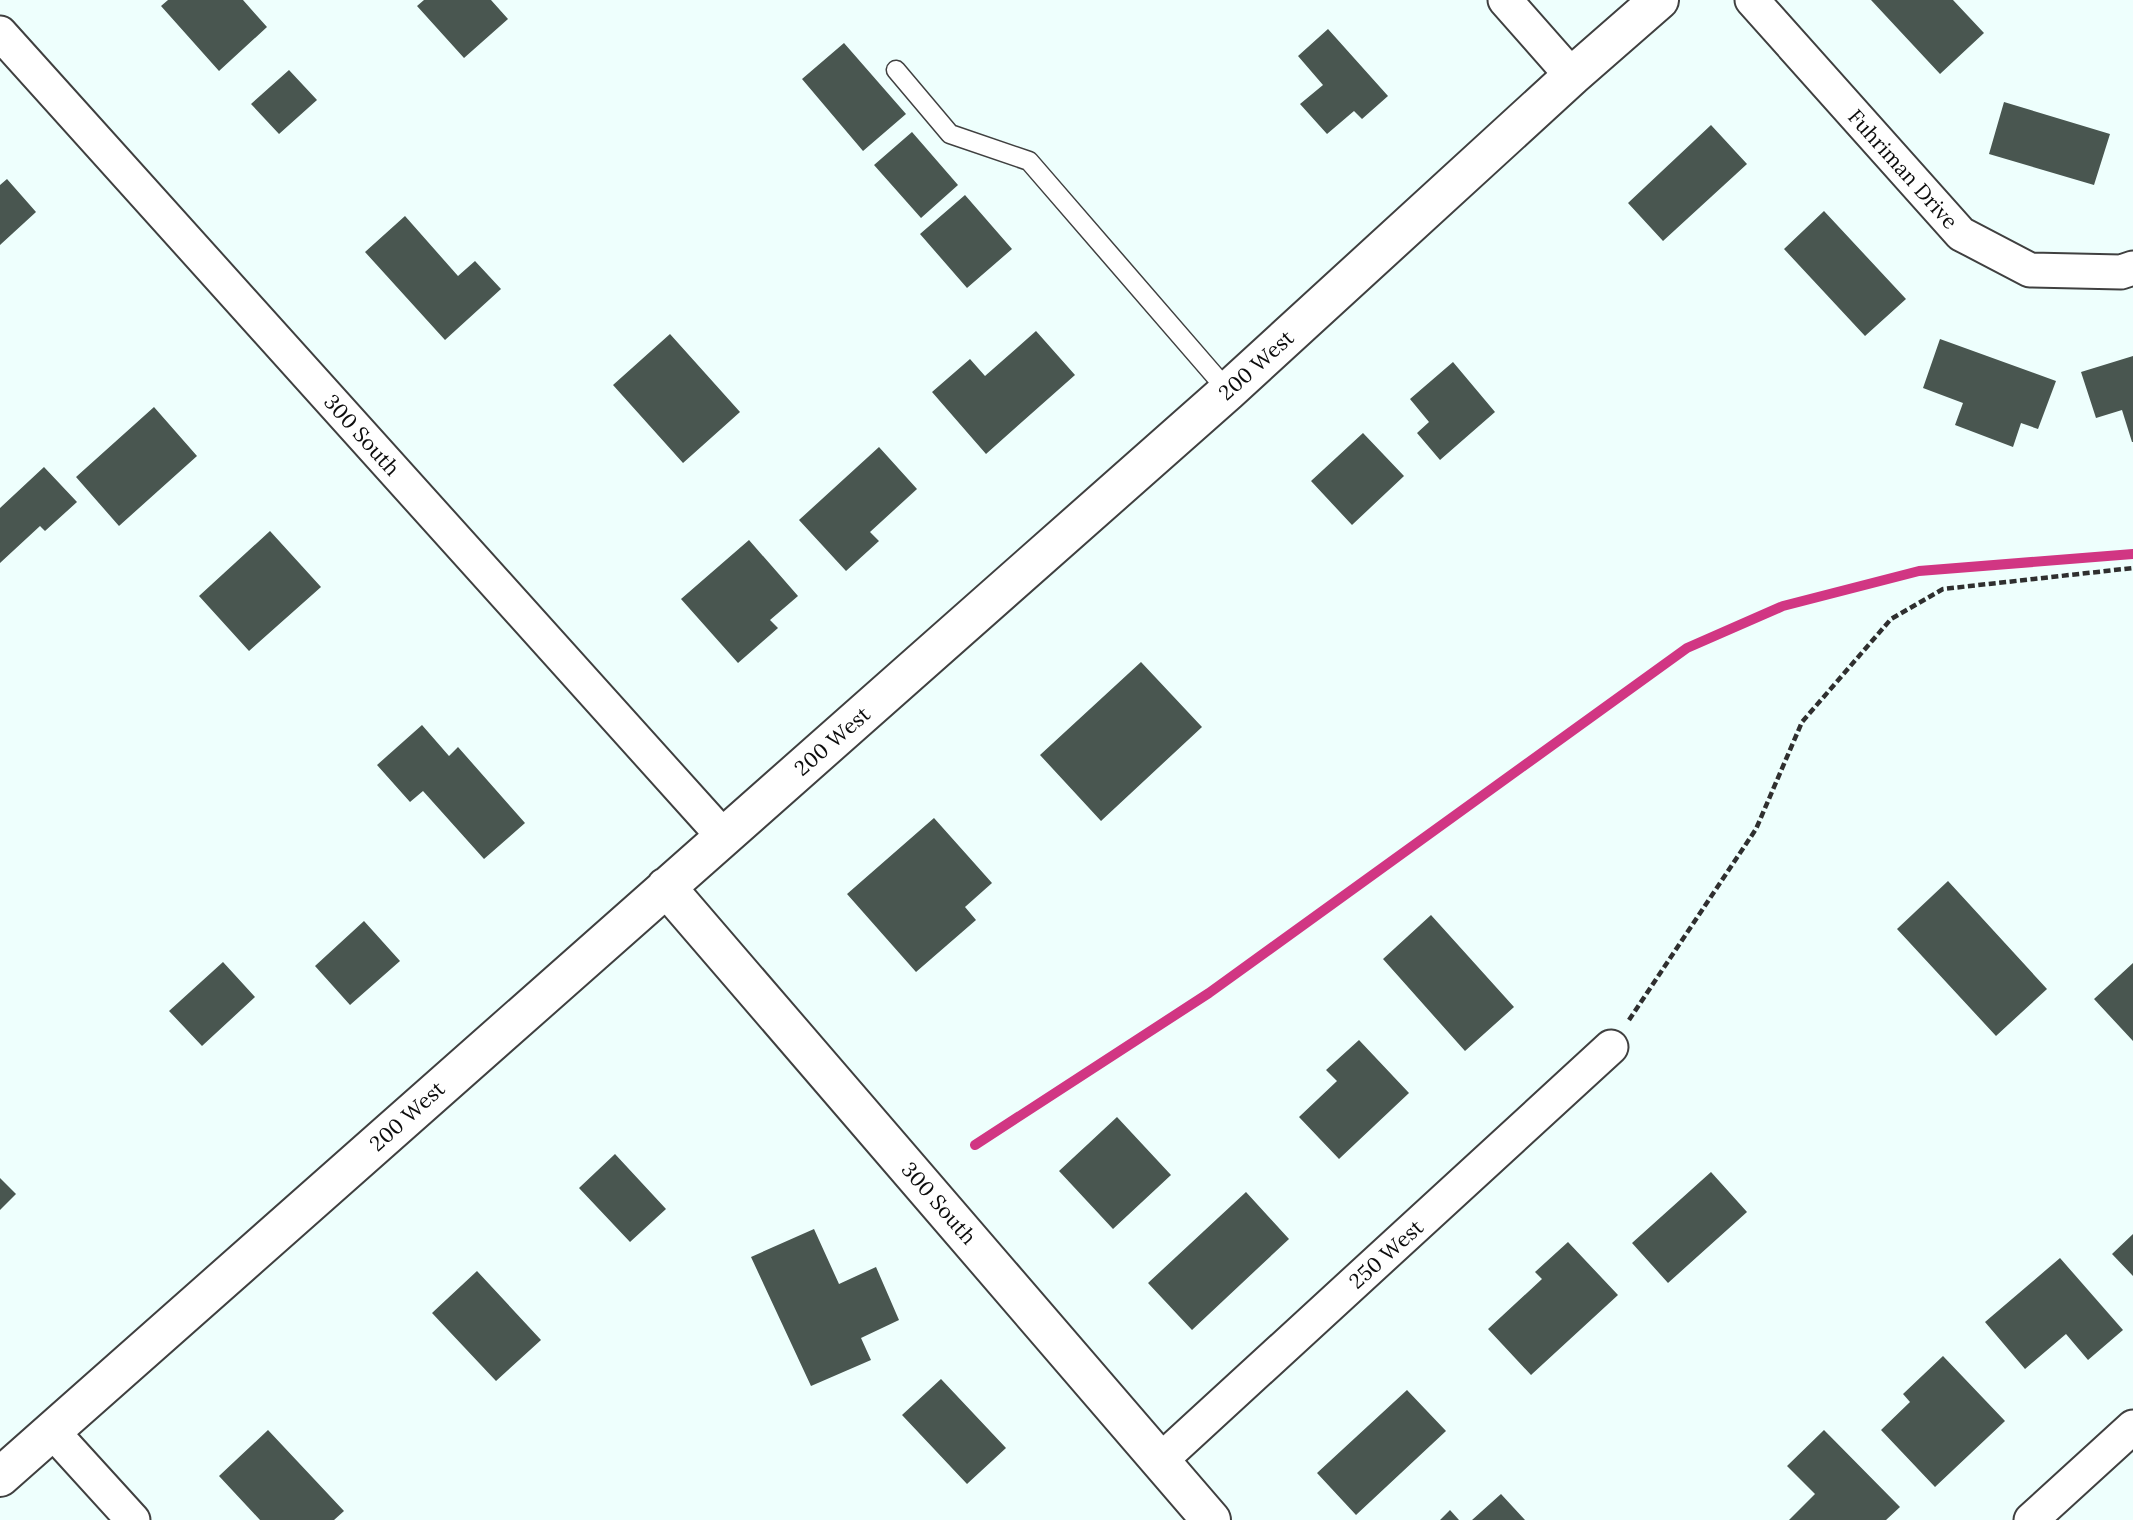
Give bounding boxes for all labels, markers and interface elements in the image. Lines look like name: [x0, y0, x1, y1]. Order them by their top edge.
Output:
street label: Fuhriman Drive: [1842, 104, 1964, 234]
street label: 200 West: [1213, 324, 1300, 406]
street label: 300 South: [318, 389, 406, 481]
street label: 200 West: [788, 700, 876, 781]
street label: 200 West: [364, 1075, 451, 1157]
street label: 300 South: [896, 1156, 982, 1250]
street label: 250 West: [1343, 1213, 1429, 1294]

